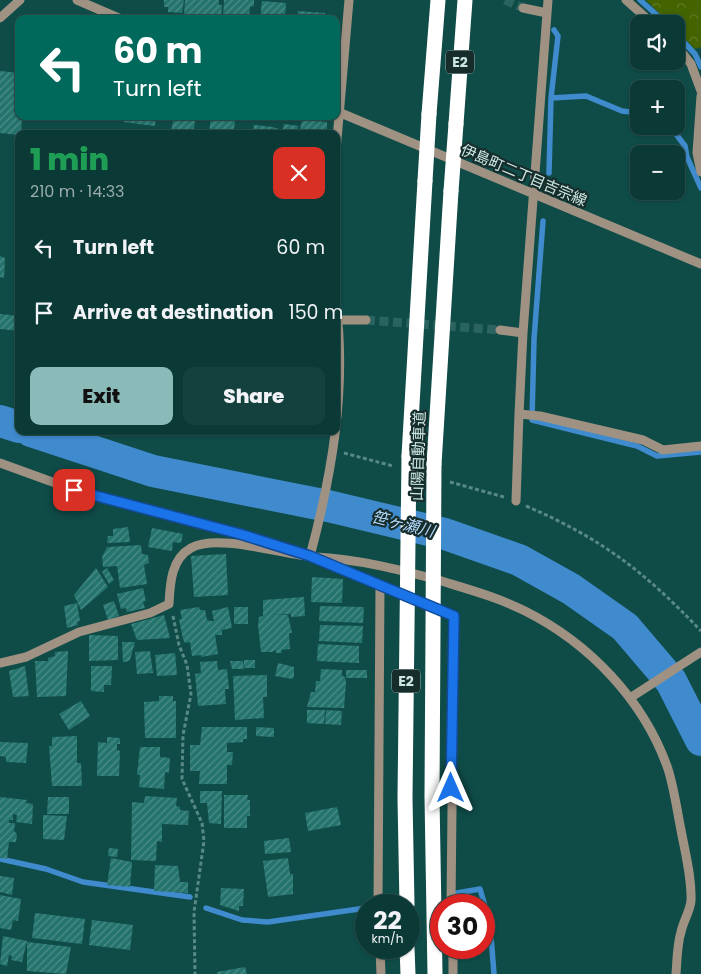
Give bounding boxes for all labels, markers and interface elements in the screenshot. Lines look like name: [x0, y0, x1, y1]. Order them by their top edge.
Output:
map controls: [630, 15, 685, 200]
button: sound: [630, 15, 685, 70]
text: 60 m: [113, 26, 203, 75]
icon: left: [30, 35, 95, 100]
road number: E2: [446, 51, 474, 74]
text: Turn left: [113, 73, 201, 104]
button: +: [630, 80, 685, 135]
text: 1 min: [30, 138, 109, 181]
street label: 伊島町二丁目吉宗線: [458, 139, 590, 211]
button: −: [630, 145, 685, 200]
button: close: [273, 147, 325, 199]
text: 210 m · 14:33: [30, 180, 125, 203]
icon: left: [30, 234, 58, 262]
text: Turn left: [73, 234, 154, 261]
text: 60 m: [276, 234, 325, 261]
icon: arrive: [30, 299, 58, 327]
text: Arrive at destination: [73, 299, 274, 326]
text: 150 m: [289, 299, 343, 326]
button: Exit: [30, 367, 173, 425]
button: Share: [183, 367, 325, 425]
street label: 山陽自動車道: [406, 411, 430, 501]
pin: [53, 469, 95, 511]
icon: arrive: [60, 476, 88, 504]
water label: 笹ヶ瀬川: [369, 505, 439, 543]
road number: E2: [392, 669, 420, 692]
position arrow: [424, 761, 476, 813]
speed limit sign: 30: [430, 894, 495, 959]
text: 22: [373, 903, 402, 938]
text: km/h: [372, 930, 403, 947]

